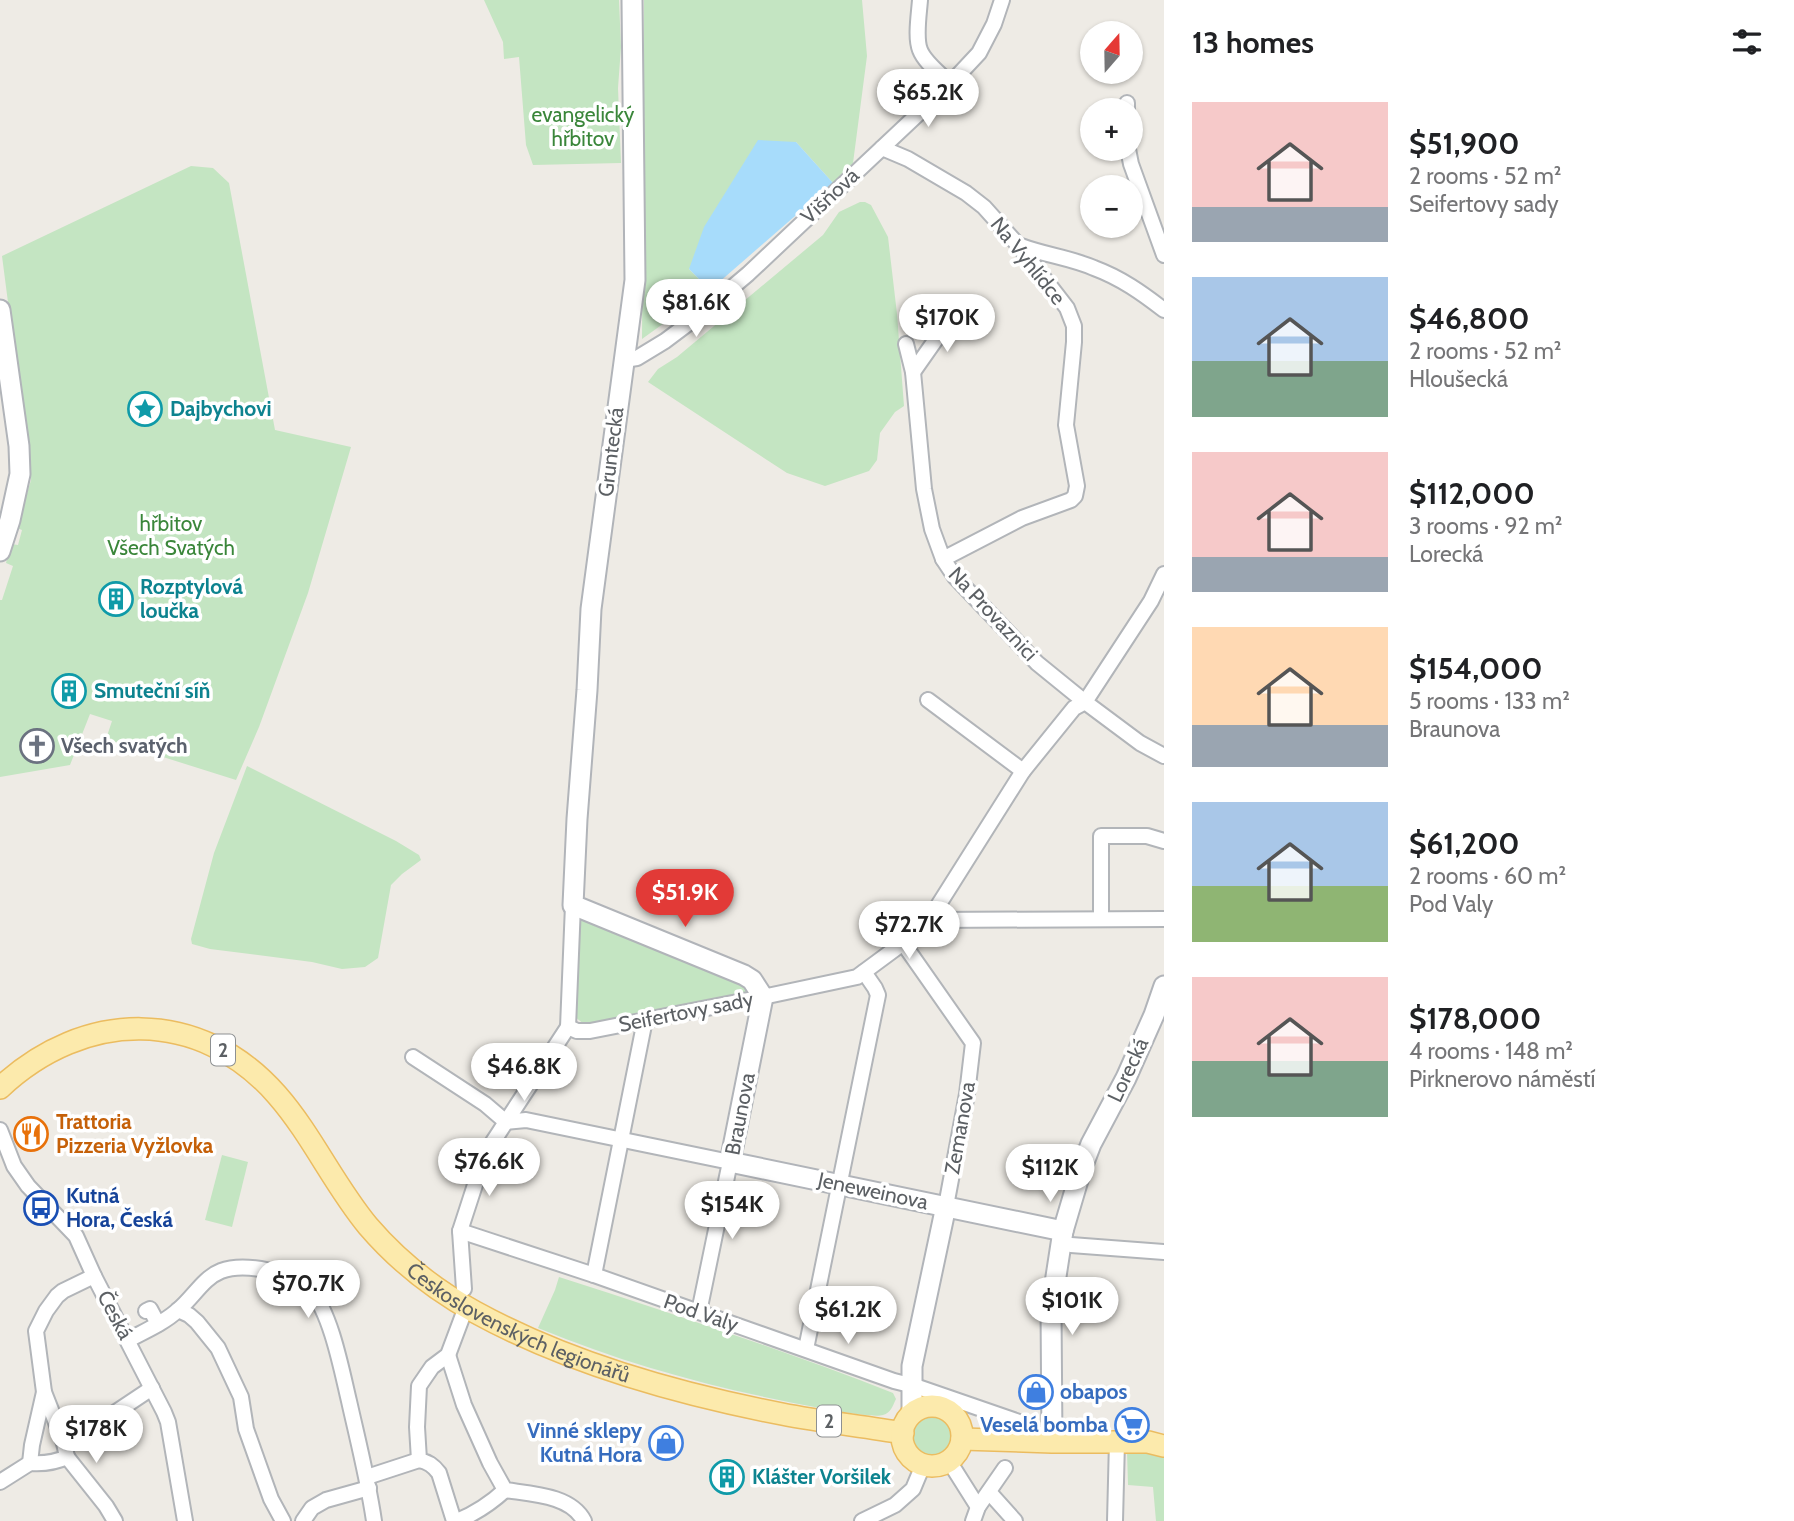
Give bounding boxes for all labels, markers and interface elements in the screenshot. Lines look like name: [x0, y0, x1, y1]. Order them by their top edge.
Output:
north arrow: [1080, 21, 1143, 84]
map controls: [1080, 21, 1143, 238]
icon: filters: [1728, 23, 1766, 61]
text: 13 homes: [1192, 24, 1314, 61]
pin: $65.2K: [871, 69, 985, 129]
text: $65.2K: [893, 78, 963, 106]
button: +: [1080, 98, 1143, 161]
park label: evangelický hřbitov: [532, 102, 635, 151]
text: $51,900: [1409, 125, 1519, 162]
icon: home: [1248, 130, 1332, 214]
text: 2 rooms · 52 m²: [1409, 162, 1562, 190]
street label: Višňová: [795, 163, 864, 229]
button: −: [1080, 175, 1143, 238]
text: Seifertovy sady: [1409, 190, 1559, 218]
street label: Na Vyhlídce: [986, 212, 1071, 310]
pin: $81.6K: [639, 280, 753, 339]
text: $81.6K: [662, 288, 730, 316]
pin: $170K: [898, 294, 996, 354]
text: $46,800: [1409, 300, 1529, 337]
text: $170K: [915, 303, 979, 331]
icon: home: [1248, 305, 1332, 389]
text: 2 rooms · 52 m²: [1409, 337, 1562, 365]
text: Hloušecká: [1409, 365, 1508, 393]
place icon: Dajbychovi: [126, 390, 164, 428]
place label: Dajbychovi: [170, 396, 272, 421]
street label: Gruntecká: [593, 406, 628, 498]
text: $112,000: [1409, 475, 1535, 512]
icon: home: [1248, 480, 1332, 564]
park label: hřbitov Všech Svatých: [107, 511, 235, 560]
text: 3 rooms · 92 m²: [1409, 512, 1563, 540]
text: Lorecká: [1409, 540, 1483, 568]
street label: Na Provaznici: [944, 562, 1043, 666]
place label: Rozptylová loučka: [140, 574, 243, 623]
building icon: Rozptylová loučka: [97, 580, 135, 618]
text: $154,000: [1409, 650, 1542, 687]
icon: home: [1248, 655, 1332, 739]
building icon: Smuteční síň: [50, 672, 88, 710]
place label: Smuteční síň: [94, 678, 210, 703]
text: 5 rooms · 133 m²: [1409, 687, 1570, 715]
text: Braunova: [1409, 715, 1500, 743]
church icon: Všech svatých: [18, 727, 56, 765]
place label: Všech svatých: [61, 733, 188, 758]
text: $61,200: [1409, 825, 1520, 862]
icon: home: [1248, 830, 1332, 914]
text: 2 rooms · 60 m²: [1409, 862, 1566, 890]
pin: $51.9K: [628, 870, 742, 929]
text: $51.9K: [652, 878, 718, 906]
text: Pod Valy: [1409, 890, 1493, 918]
pin: $72.7K: [852, 902, 966, 961]
text: $72.7K: [875, 910, 943, 938]
street label: Seifertovy sady: [616, 986, 756, 1037]
text: $178,000: [1409, 1000, 1541, 1037]
icon: home: [1248, 1005, 1332, 1089]
road number: 2: [211, 1034, 235, 1066]
street label: Lorecká: [1102, 1034, 1153, 1106]
text: 4 rooms · 148 m²: [1409, 1037, 1573, 1065]
pin: $46.8K: [467, 1044, 581, 1103]
text: $46.8K: [487, 1052, 561, 1080]
text: Pirknerovo náměstí: [1409, 1065, 1595, 1093]
street label: Braunova: [719, 1071, 760, 1157]
street label: Zemanova: [939, 1080, 980, 1176]
place label: Trattoria Pizzeria Vyžlovka: [56, 1109, 214, 1158]
restaurant icon: Trattoria Pizzeria Vyžlovka: [12, 1115, 50, 1153]
pin: $76.6K: [432, 1138, 546, 1198]
pin: $112K: [1001, 1144, 1099, 1204]
text: $76.6K: [454, 1147, 524, 1175]
text: $112K: [1022, 1153, 1078, 1181]
street label: Jeneweinova: [815, 1166, 930, 1214]
pin: $154K: [683, 1182, 781, 1241]
place label: Kutná Hora, Česká: [66, 1183, 173, 1232]
bus stop icon: Kutná Hora, Česká: [22, 1189, 60, 1227]
text: $154K: [701, 1190, 763, 1218]
street label: Československých legionářů: [402, 1257, 633, 1388]
pin: $70.7K: [251, 1260, 365, 1320]
text: $70.7K: [272, 1269, 344, 1297]
pin: $101K: [1023, 1278, 1121, 1337]
street label: Česká: [92, 1286, 139, 1343]
pin: $61.2K: [791, 1286, 905, 1346]
text: $101K: [1042, 1286, 1102, 1314]
street label: Pod Valy: [661, 1288, 742, 1337]
text: $61.2K: [815, 1295, 881, 1323]
shop icon: obapos: [1017, 1373, 1055, 1411]
place label: obapos: [1060, 1379, 1127, 1404]
pin: $178K: [47, 1406, 145, 1465]
road number: 2: [817, 1406, 841, 1436]
supermarket icon: Veselá bomba: [1113, 1406, 1151, 1444]
place label: Veselá bomba: [980, 1412, 1109, 1437]
text: $178K: [65, 1414, 127, 1442]
place label: Vinné sklepy Kutná Hora: [527, 1418, 643, 1467]
shop icon: Vinné sklepy Kutná Hora: [647, 1424, 685, 1462]
building icon: Klášter Voršilek: [708, 1458, 746, 1496]
place label: Klášter Voršilek: [752, 1464, 892, 1489]

